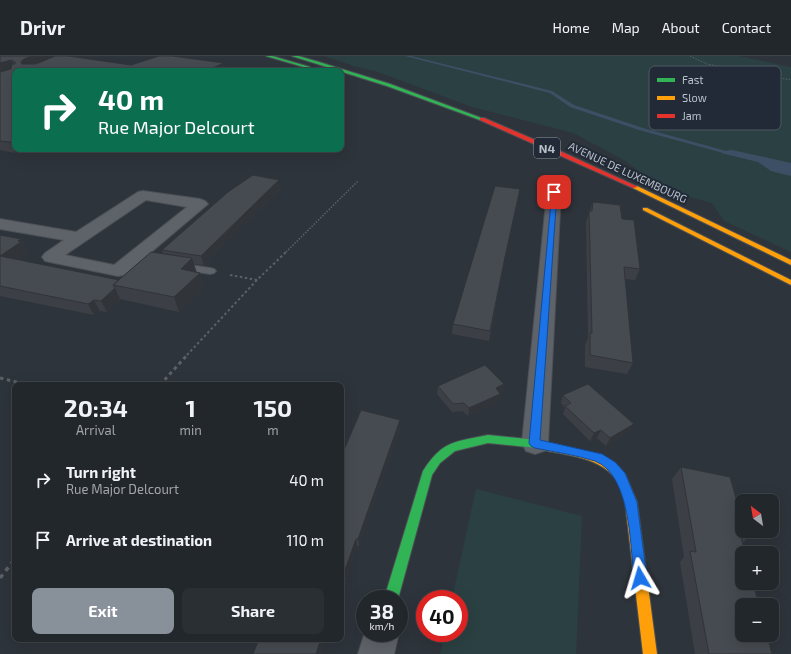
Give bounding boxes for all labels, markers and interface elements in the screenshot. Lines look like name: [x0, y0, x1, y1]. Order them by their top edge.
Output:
text: Drivr: [20, 16, 65, 39]
text: Home: [553, 19, 590, 36]
text: Map: [612, 19, 640, 36]
text: About: [662, 19, 700, 36]
text: Contact: [722, 19, 771, 36]
legend: [649, 66, 781, 130]
text: Fast: [682, 73, 704, 86]
text: 40 m: [98, 82, 164, 116]
icon: right: [32, 84, 84, 136]
text: Slow: [682, 91, 707, 104]
text: Jam: [682, 109, 701, 122]
text: Rue Major Delcourt: [98, 116, 255, 138]
road number: N4: [534, 138, 560, 158]
street label: AVENUE DE LUXEMBOURG: [567, 139, 689, 205]
pin: [537, 175, 571, 209]
icon: arrive: [543, 181, 565, 203]
text: 20:34: [64, 393, 128, 422]
text: 1: [185, 393, 196, 422]
text: 150: [253, 393, 292, 422]
text: Arrival: [76, 422, 116, 438]
text: min: [180, 422, 202, 438]
text: m: [267, 422, 279, 438]
text: Turn right: [66, 463, 136, 481]
icon: right: [32, 469, 54, 491]
text: 40 m: [289, 471, 324, 489]
text: Rue Major Delcourt: [66, 481, 179, 497]
north arrow: [735, 494, 779, 538]
map controls: [735, 494, 779, 642]
icon: arrive: [32, 529, 54, 551]
text: Arrive at destination: [66, 531, 212, 549]
text: 110 m: [287, 531, 324, 549]
button: +: [735, 546, 779, 590]
position arrow: [619, 557, 661, 599]
button: Exit: [32, 588, 174, 634]
button: Share: [182, 588, 324, 634]
speed limit sign: 40: [416, 590, 468, 642]
button: −: [735, 598, 779, 642]
text: 38: [370, 599, 394, 623]
text: km/h: [370, 620, 394, 632]

